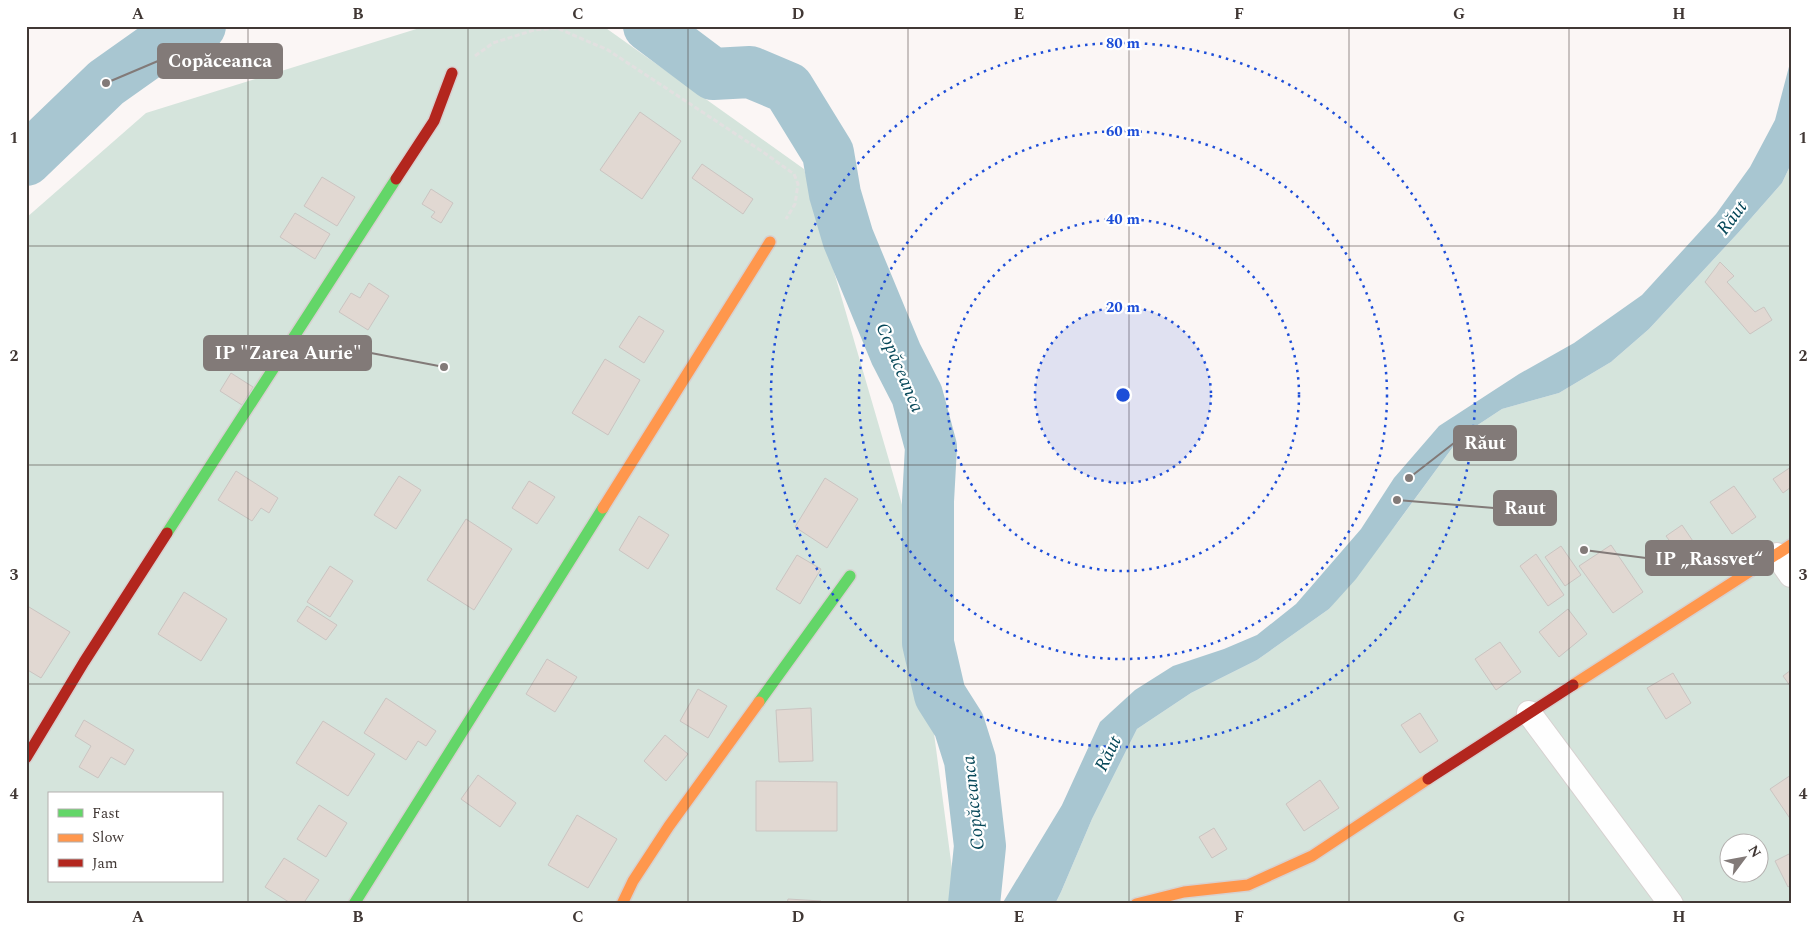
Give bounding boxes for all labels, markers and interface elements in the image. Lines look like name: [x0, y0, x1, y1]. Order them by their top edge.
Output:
text: A: [132, 2, 145, 26]
text: B: [352, 2, 364, 26]
text: C: [572, 2, 584, 26]
text: D: [792, 2, 805, 26]
text: E: [1014, 2, 1024, 26]
text: F: [1234, 2, 1244, 26]
text: G: [1453, 2, 1465, 26]
text: H: [1672, 2, 1686, 26]
text: 80 m: [1106, 32, 1141, 55]
callout: Copăceanca: [158, 44, 282, 78]
text: Copăceanca: [168, 47, 272, 76]
text: 60 m: [1106, 120, 1141, 143]
text: 1: [10, 126, 18, 150]
text: 1: [1799, 126, 1807, 150]
water label: Răut: [1710, 194, 1755, 241]
text: 40 m: [1106, 208, 1141, 231]
text: 20 m: [1106, 296, 1141, 319]
water label: Copăceanca: [868, 318, 932, 417]
callout: IP "Zarea Aurie": [204, 336, 371, 370]
text: IP "Zarea Aurie": [214, 339, 362, 368]
text: 2: [10, 344, 19, 368]
text: 2: [1799, 344, 1808, 368]
centre of rings: [1114, 386, 1132, 404]
callout: Răut: [1454, 426, 1516, 460]
text: Răut: [1464, 429, 1506, 458]
callout: Raut: [1494, 491, 1556, 525]
text: Raut: [1504, 494, 1546, 523]
callout: IP „Rassvet“: [1646, 541, 1773, 575]
text: IP „Rassvet“: [1655, 545, 1763, 574]
text: 3: [10, 563, 19, 587]
text: 3: [1799, 563, 1808, 587]
water label: Răut: [1087, 730, 1130, 777]
water label: Copăceanca: [954, 754, 993, 852]
text: 4: [10, 782, 19, 806]
text: 4: [1799, 782, 1808, 806]
legend: [48, 792, 222, 882]
text: Fast: [92, 802, 120, 825]
text: Slow: [92, 826, 124, 849]
north arrow: [1720, 832, 1770, 882]
text: N: [1743, 841, 1767, 862]
text: Jam: [92, 852, 118, 875]
text: A: [132, 905, 145, 929]
text: B: [352, 905, 364, 929]
text: C: [572, 905, 584, 929]
text: D: [792, 905, 805, 929]
text: E: [1014, 905, 1024, 929]
text: F: [1234, 905, 1244, 929]
text: G: [1453, 905, 1465, 929]
text: H: [1672, 905, 1686, 929]

